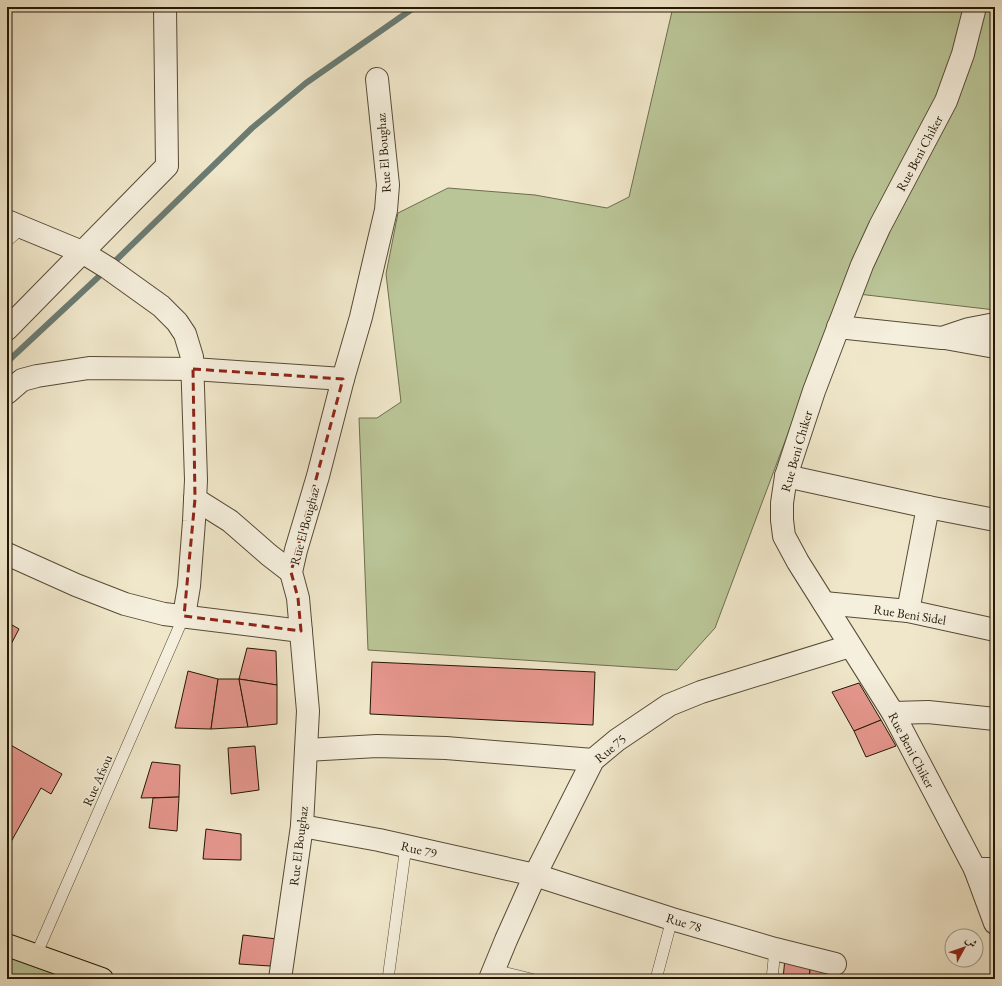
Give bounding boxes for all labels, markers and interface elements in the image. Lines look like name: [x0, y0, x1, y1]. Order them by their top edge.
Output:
street label: Rue El Boughaz: [372, 112, 395, 193]
street label: Rue Beni Chiker: [892, 112, 947, 194]
street label: Rue Beni Chiker: [777, 408, 816, 494]
street label: Rue El Boughaz: [286, 485, 323, 567]
street label: Rue Beni Sidel: [872, 600, 947, 629]
street label: Rue Beni Chiker: [884, 709, 939, 792]
street label: Rue 75: [591, 730, 630, 767]
street label: Rue Afsou: [79, 752, 116, 809]
street label: Rue El Boughaz: [285, 805, 312, 887]
street label: Rue 79: [399, 837, 439, 862]
street label: Rue 78: [664, 909, 704, 936]
north arrow: [944, 928, 984, 968]
text: ش: [963, 933, 981, 950]

